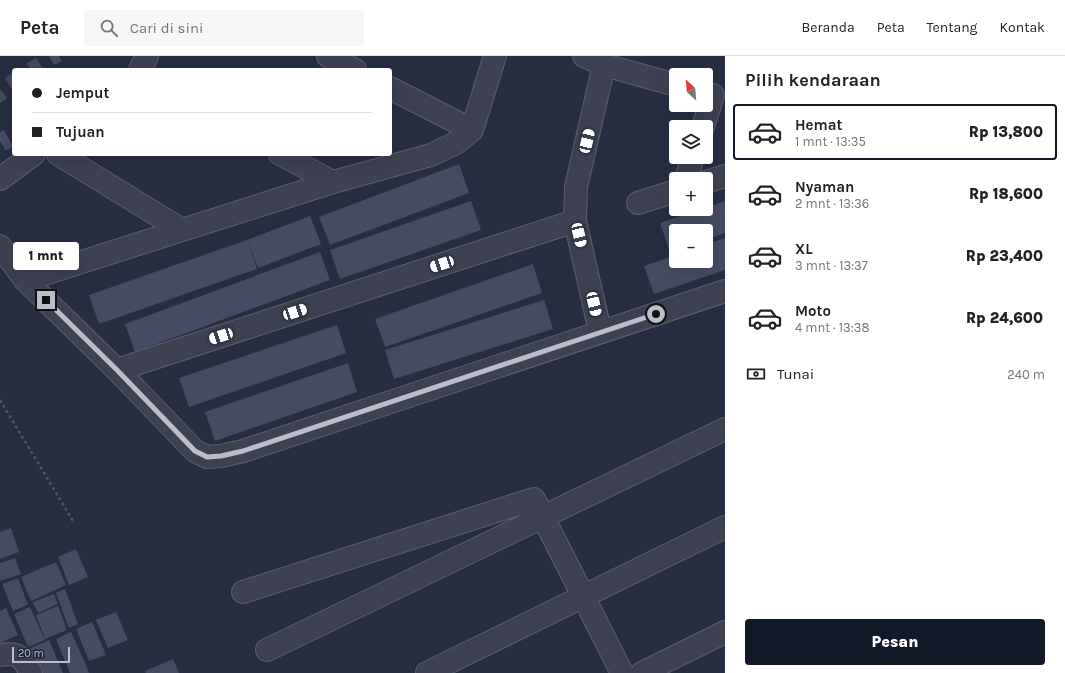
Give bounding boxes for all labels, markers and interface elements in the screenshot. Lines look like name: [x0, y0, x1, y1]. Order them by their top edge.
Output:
search box: [84, 10, 364, 46]
text: Peta: [20, 17, 60, 39]
icon: search: [98, 17, 120, 39]
text: Cari di sini: [130, 19, 203, 37]
text: Beranda: [802, 19, 855, 36]
text: Peta: [877, 19, 905, 36]
text: Tentang: [927, 19, 978, 36]
text: Kontak: [1000, 19, 1045, 36]
north arrow: [669, 68, 713, 112]
map controls: [669, 68, 713, 268]
text: Pilih kendaraan: [745, 69, 881, 91]
text: Jemput: [56, 84, 109, 102]
icon: car: [747, 114, 783, 150]
text: Hemat: [795, 116, 842, 134]
button: layers: [669, 120, 713, 164]
text: Tujuan: [56, 123, 105, 141]
text: Rp 13,800: [969, 123, 1043, 141]
car: [578, 128, 596, 154]
text: 1 mnt · 13:35: [795, 134, 866, 149]
button: +: [669, 172, 713, 216]
icon: car: [747, 176, 783, 212]
text: Nyaman: [795, 178, 854, 196]
text: Rp 18,600: [969, 185, 1043, 203]
text: 2 mnt · 13:36: [795, 196, 869, 211]
car: [570, 222, 588, 248]
button: −: [669, 224, 713, 268]
icon: car: [747, 238, 783, 274]
text: XL: [795, 240, 813, 258]
callout: 1 mnt: [13, 242, 79, 270]
text: Rp 23,400: [966, 247, 1043, 265]
text: 1 mnt: [29, 248, 63, 263]
car: [429, 255, 455, 273]
text: 3 mnt · 13:37: [795, 258, 868, 273]
route end: [37, 291, 55, 309]
car: [585, 291, 603, 317]
icon: car: [747, 300, 783, 336]
text: Moto: [795, 302, 831, 320]
car: [282, 303, 308, 321]
route start: [647, 305, 665, 323]
text: Rp 24,600: [966, 309, 1043, 327]
text: 4 mnt · 13:38: [795, 320, 869, 335]
car: [208, 327, 234, 345]
icon: cash: [745, 363, 767, 385]
text: Tunai: [777, 365, 814, 383]
text: 240 m: [1007, 367, 1045, 382]
button: Pesan: [745, 619, 1045, 665]
scale bar: [12, 645, 70, 664]
text: 20 m: [18, 647, 44, 660]

